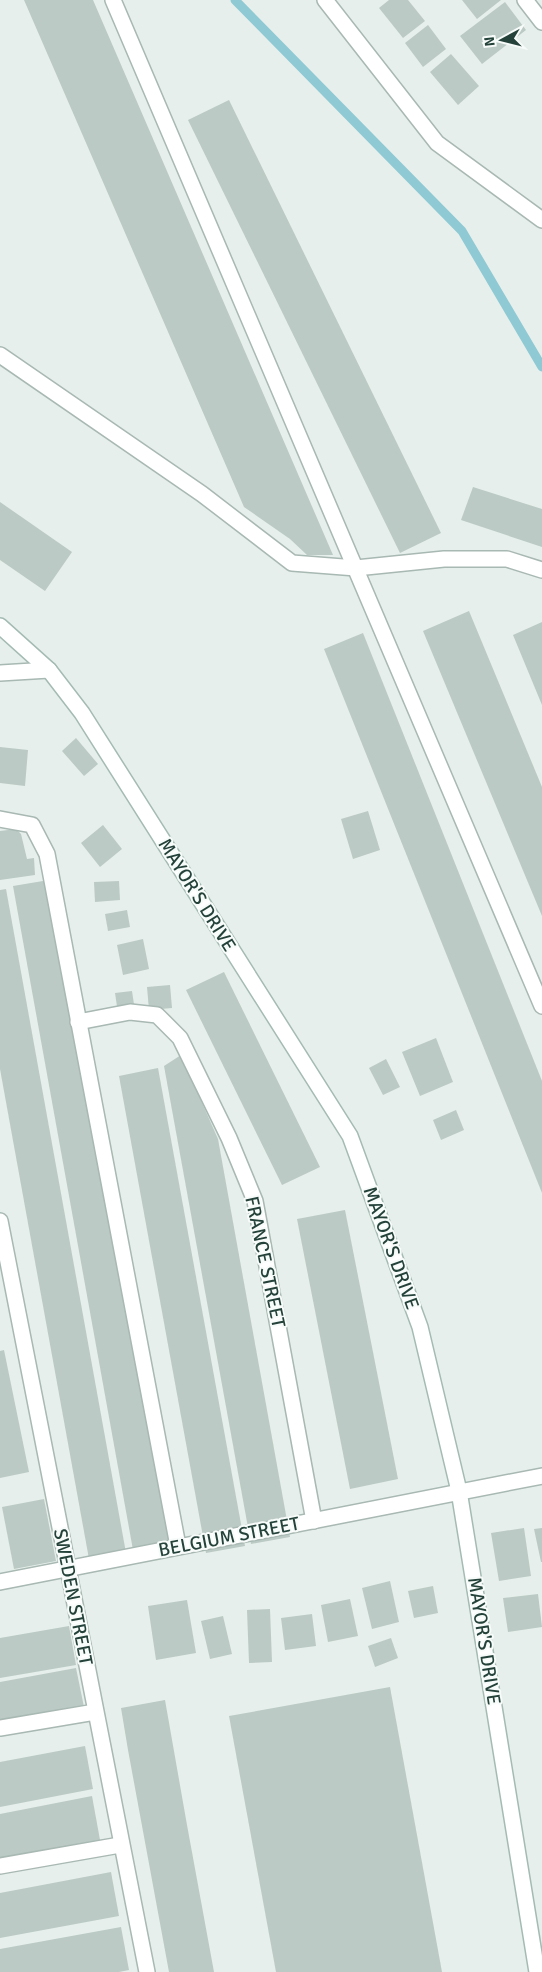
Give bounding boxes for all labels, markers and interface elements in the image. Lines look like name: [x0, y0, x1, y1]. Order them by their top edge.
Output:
north arrow: [477, 15, 527, 65]
text: N: [481, 36, 499, 47]
street label: MAYOR'S DRIVE: [153, 834, 241, 956]
street label: MAYOR'S DRIVE: [358, 1183, 424, 1313]
street label: FRANCE STREET: [239, 1194, 291, 1331]
street label: BELGIUM STREET: [156, 1511, 302, 1562]
street label: SWEDEN STREET: [48, 1527, 98, 1668]
street label: MAYOR'S DRIVE: [462, 1576, 506, 1706]

